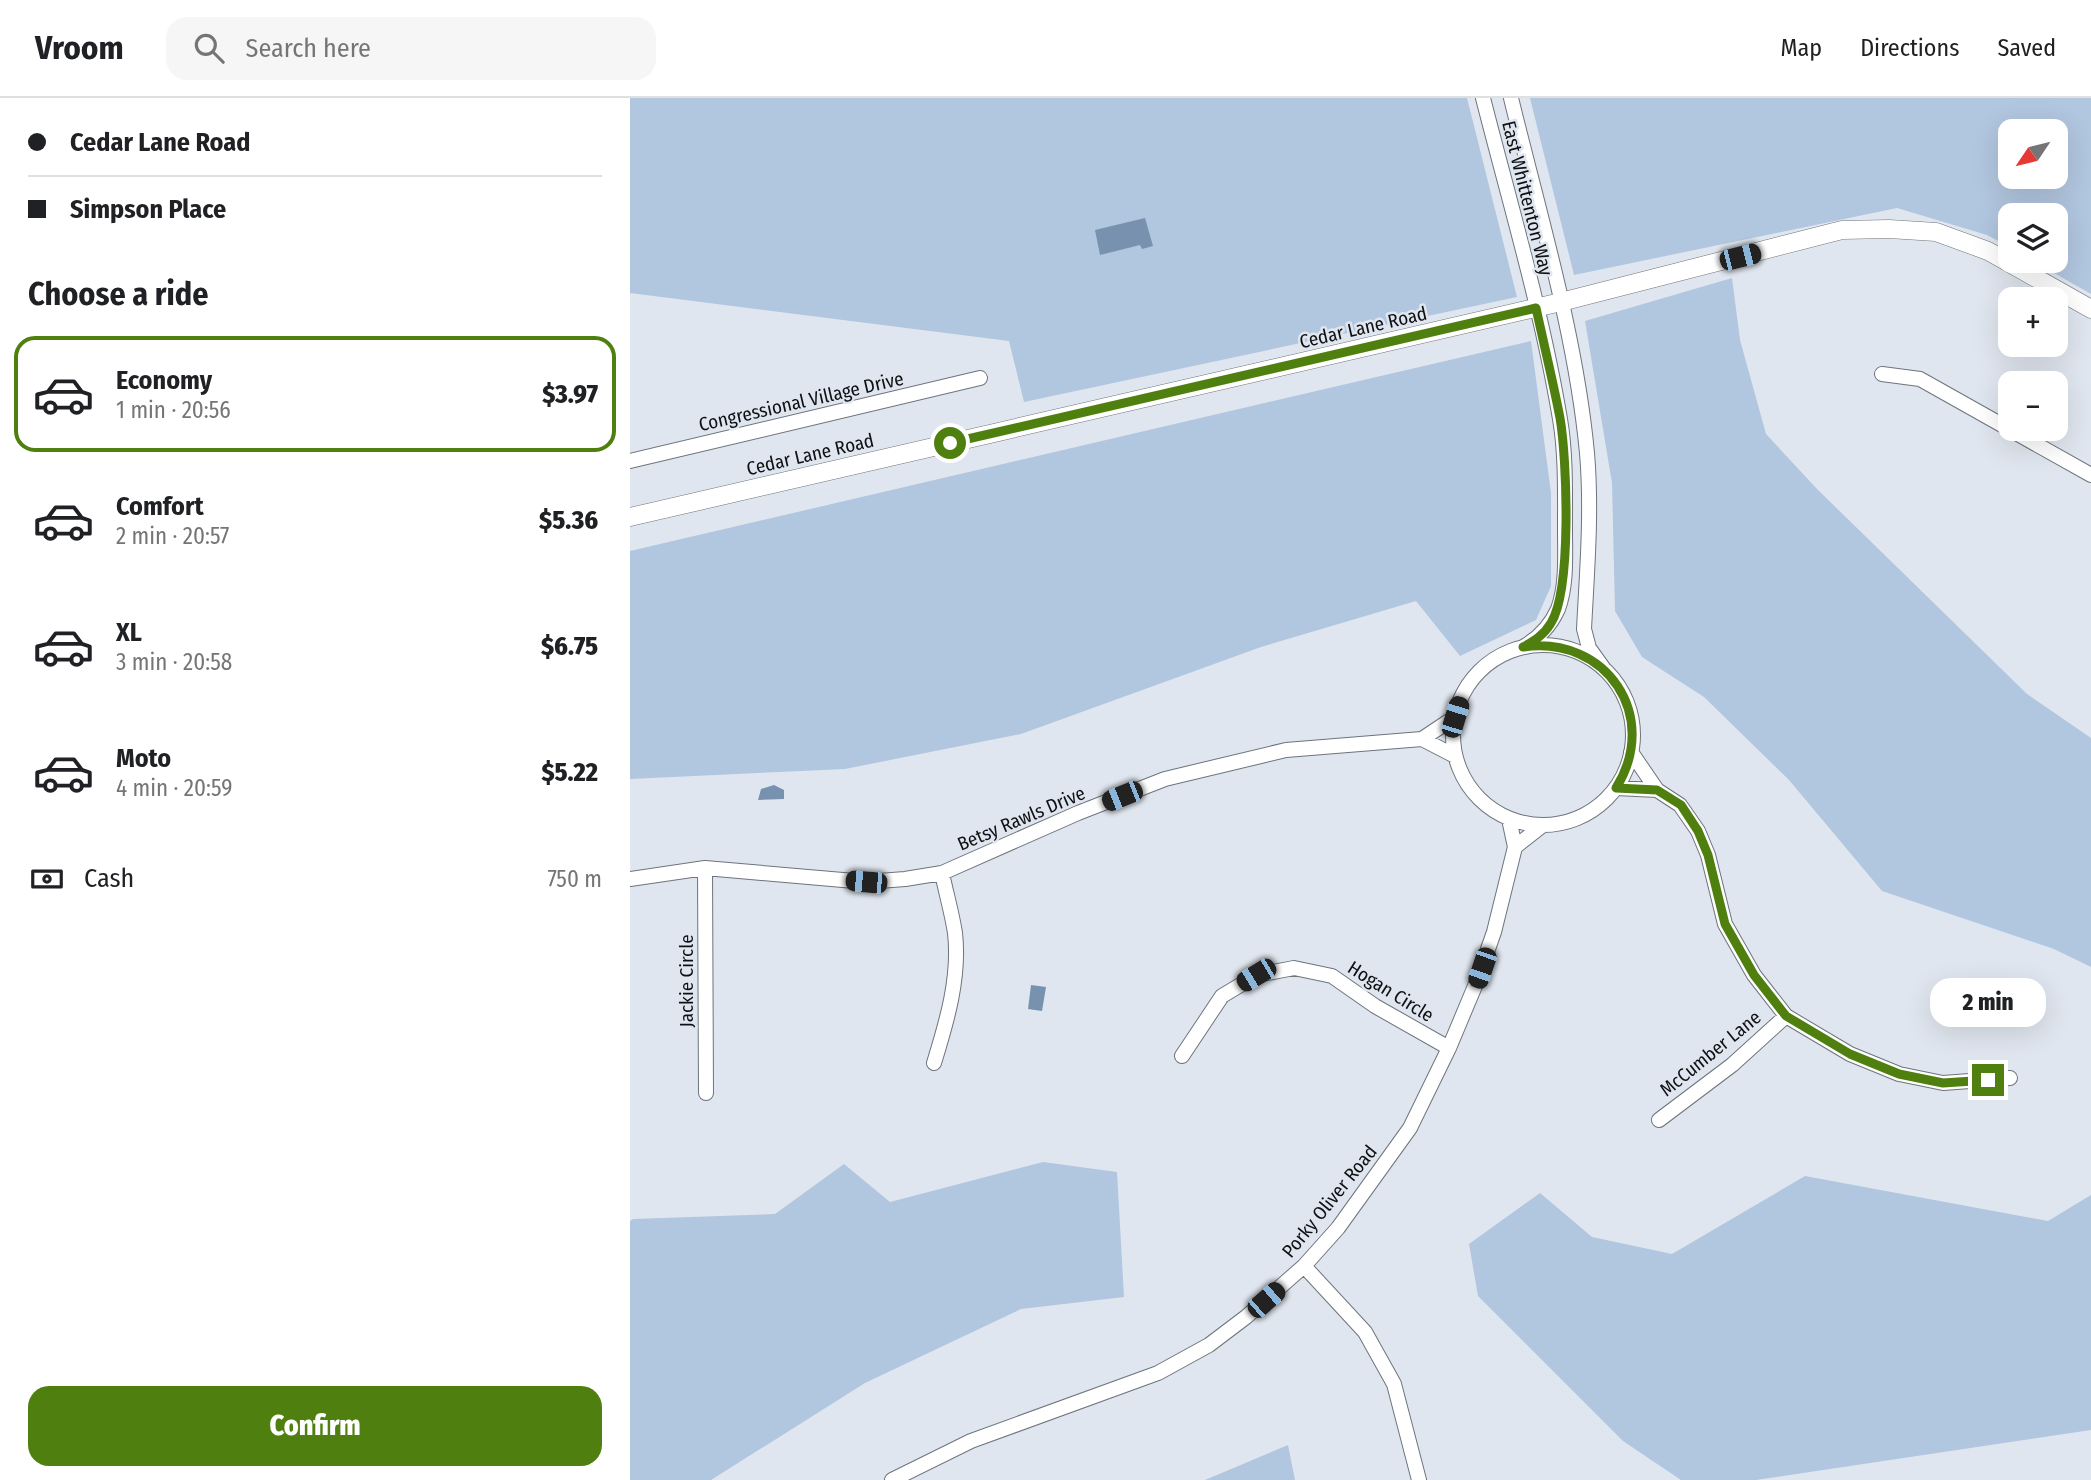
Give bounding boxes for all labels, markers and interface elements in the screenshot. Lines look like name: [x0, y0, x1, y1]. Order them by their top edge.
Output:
search box: [166, 17, 656, 80]
text: Vroom: [35, 28, 124, 68]
icon: search: [190, 29, 228, 67]
text: Search here: [246, 33, 371, 64]
text: Map: [1781, 34, 1822, 62]
text: Directions: [1860, 34, 1959, 62]
text: Saved: [1997, 34, 2056, 62]
street label: East Whittenton Way: [1497, 118, 1558, 278]
north arrow: [1998, 119, 2068, 189]
map controls: [1998, 119, 2068, 441]
text: Cedar Lane Road: [70, 127, 250, 158]
text: Simpson Place: [70, 194, 226, 225]
button: layers: [1998, 203, 2068, 273]
car: [1718, 242, 1763, 272]
text: Choose a ride: [28, 275, 209, 313]
button: +: [1998, 287, 2068, 357]
street label: Cedar Lane Road: [1297, 302, 1429, 353]
icon: car: [32, 363, 95, 426]
text: Economy: [116, 365, 212, 396]
street label: Congressional Village Drive: [697, 367, 906, 436]
button: −: [1998, 371, 2068, 441]
text: $3.97: [542, 379, 598, 410]
text: 1 min · 20:56: [116, 396, 231, 424]
route start: [934, 427, 966, 459]
street label: Cedar Lane Road: [744, 429, 876, 480]
icon: car: [32, 489, 95, 552]
text: Comfort: [116, 491, 204, 522]
text: $5.36: [539, 505, 598, 536]
text: 2 min · 20:57: [116, 522, 229, 550]
icon: car: [32, 615, 95, 678]
text: XL: [116, 617, 142, 648]
text: $6.75: [541, 631, 598, 662]
text: 3 min · 20:58: [116, 648, 232, 676]
car: [1439, 694, 1472, 740]
icon: car: [32, 741, 95, 804]
text: Moto: [116, 743, 171, 774]
text: $5.22: [541, 757, 598, 788]
text: 4 min · 20:59: [116, 774, 232, 802]
car: [1099, 778, 1146, 814]
street label: Betsy Rawls Drive: [954, 781, 1088, 856]
icon: cash: [28, 860, 66, 898]
text: Cash: [84, 863, 134, 894]
text: 750 m: [547, 865, 602, 893]
car: [845, 870, 888, 894]
street label: Jackie Circle: [675, 934, 698, 1028]
car: [1466, 945, 1499, 991]
car: [1233, 955, 1280, 995]
street label: Hogan Circle: [1344, 956, 1438, 1027]
callout: 2 min: [1930, 978, 2046, 1028]
text: 2 min: [1963, 988, 2013, 1016]
street label: McCumber Lane: [1655, 1006, 1765, 1101]
route end: [1972, 1064, 2004, 1096]
street label: Porky Oliver Road: [1277, 1141, 1382, 1262]
car: [1244, 1278, 1289, 1322]
button: Confirm: [28, 1386, 602, 1466]

